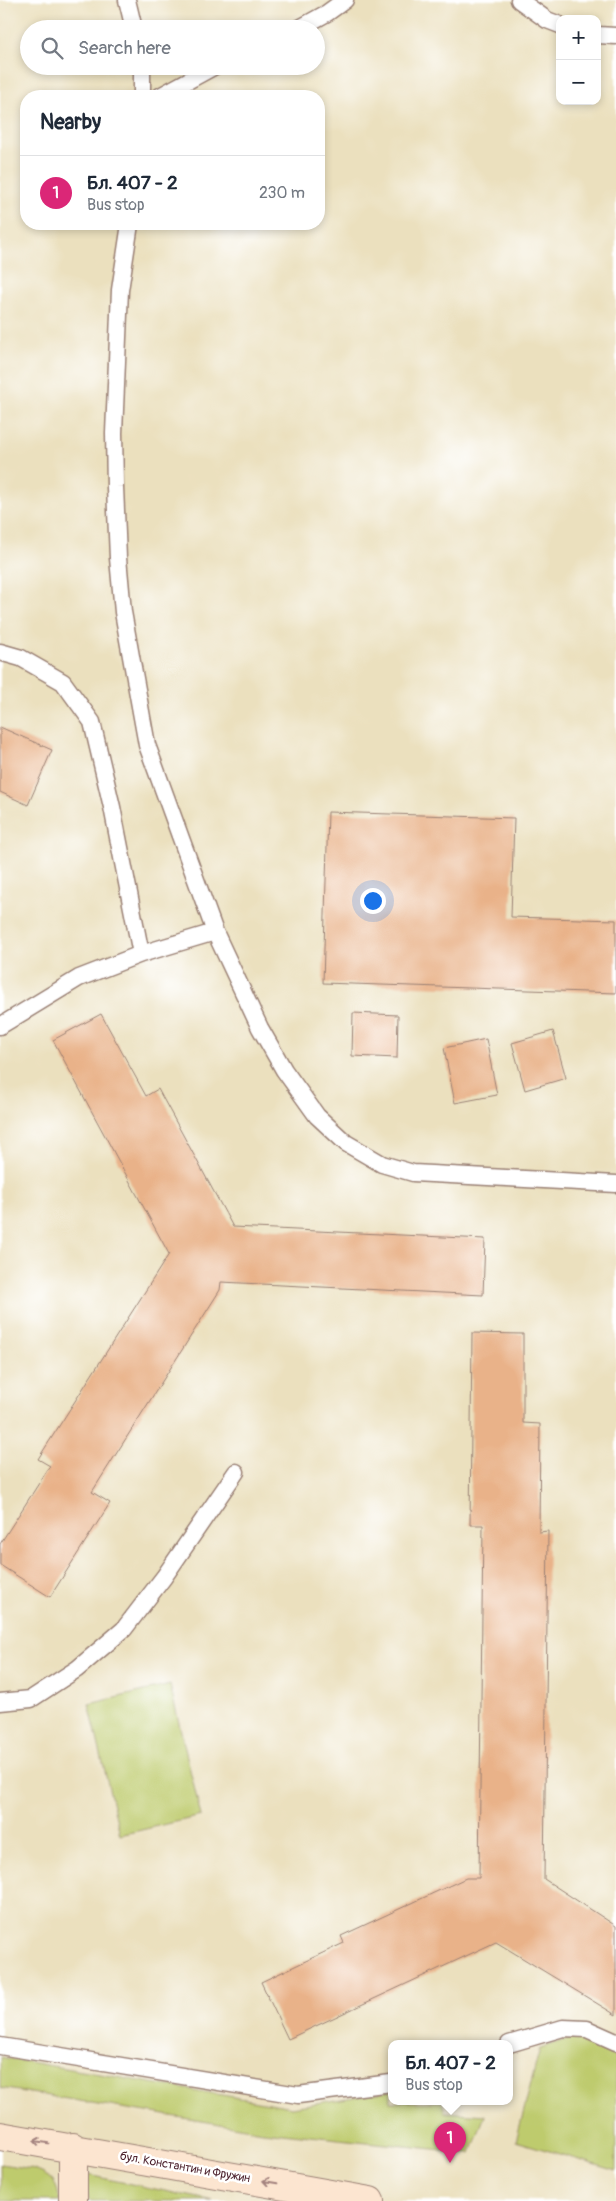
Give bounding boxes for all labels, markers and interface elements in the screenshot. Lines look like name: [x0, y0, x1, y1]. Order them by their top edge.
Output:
map controls: [556, 15, 601, 105]
button: +: [556, 15, 601, 60]
search box: [20, 20, 325, 75]
icon: search: [38, 34, 66, 62]
text: Search here: [78, 36, 171, 60]
button: −: [556, 60, 601, 105]
text: Nearby: [40, 109, 101, 136]
text: Бл. 407 - 2: [87, 171, 178, 195]
text: 1: [53, 183, 59, 203]
text: 230 m: [259, 183, 305, 203]
text: Bus stop: [87, 195, 145, 215]
your location: [360, 888, 386, 914]
popup: [388, 2040, 513, 2105]
text: Бл. 407 - 2: [405, 2051, 496, 2075]
text: Bus stop: [405, 2075, 463, 2095]
pin: 1: [434, 2122, 466, 2163]
one-way arrow: [33, 2137, 49, 2147]
street label: бул. Константин и Фружин: [119, 2149, 251, 2186]
one-way arrow: [262, 2177, 278, 2187]

